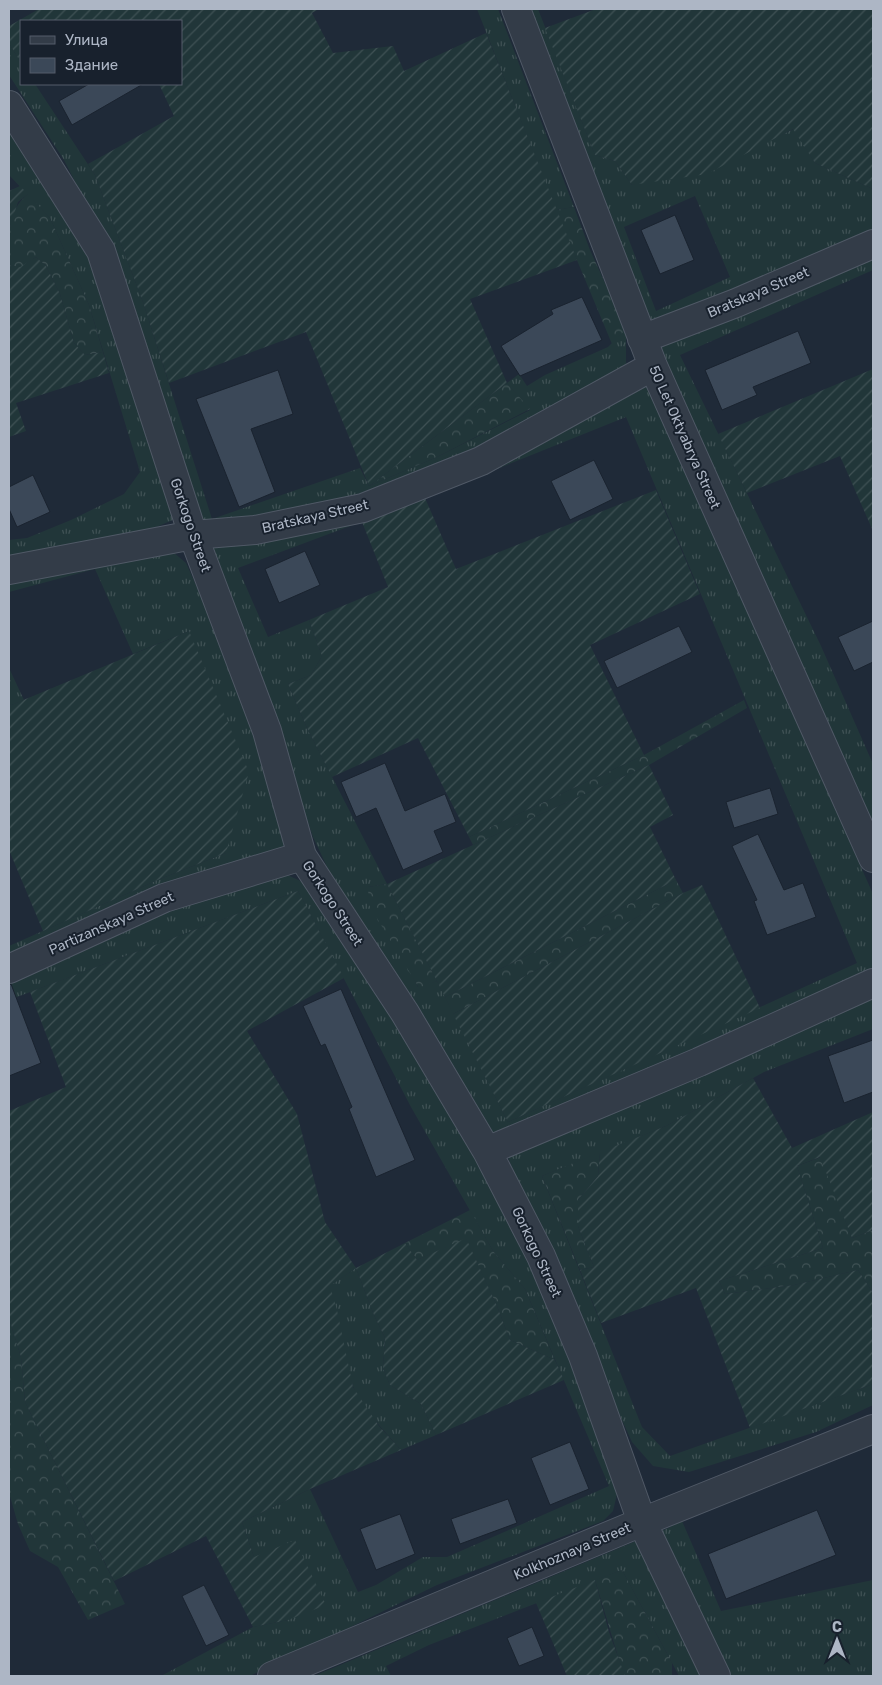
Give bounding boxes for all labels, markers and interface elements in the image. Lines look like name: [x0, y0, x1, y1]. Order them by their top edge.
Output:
legend: [20, 20, 182, 85]
text: Улица: [65, 31, 108, 49]
text: Здание: [65, 56, 118, 74]
street label: Bratskaya Street: [705, 263, 812, 321]
street label: 50 Let Oktyabrya Street: [645, 363, 724, 512]
street label: Gorkogo Street: [167, 476, 215, 575]
street label: Bratskaya Street: [260, 496, 370, 537]
street label: Gorkogo Street: [299, 858, 367, 949]
street label: Partizanskaya Street: [46, 888, 177, 959]
street label: Gorkogo Street: [508, 1204, 565, 1301]
street label: Kolkhoznaya Street: [511, 1519, 634, 1584]
north arrow: [812, 1615, 862, 1665]
text: С: [832, 1619, 842, 1636]

